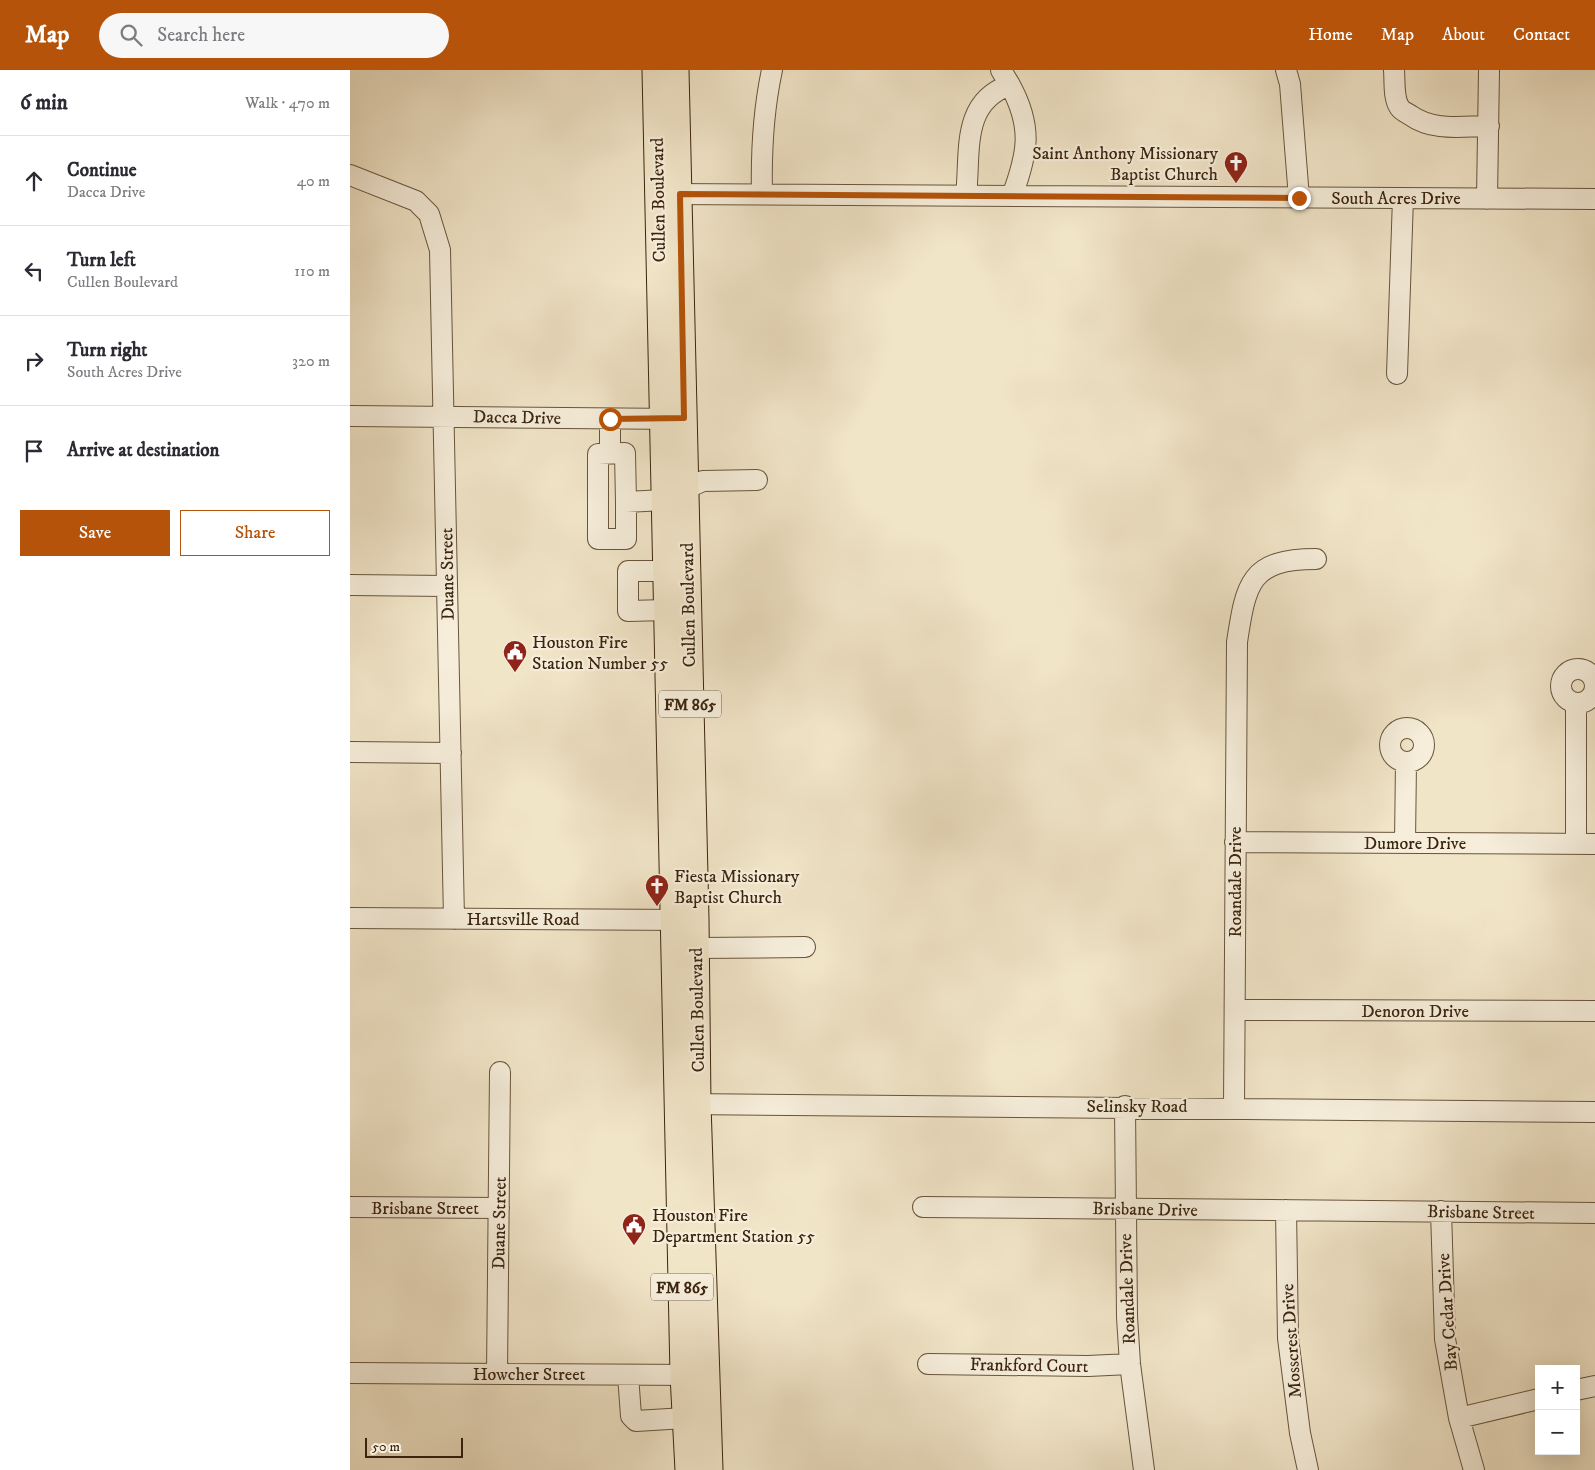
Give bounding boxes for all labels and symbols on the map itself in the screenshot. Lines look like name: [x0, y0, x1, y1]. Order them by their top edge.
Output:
street label: Cullen Boulevard: [647, 137, 671, 263]
place label: Saint Anthony Missionary Baptist Church: [1032, 143, 1219, 186]
church icon: Saint Anthony Missionary Baptist Church: [1223, 150, 1249, 184]
route end: [1288, 187, 1311, 210]
street label: South Acres Drive: [1331, 188, 1461, 210]
street label: Dacca Drive: [473, 406, 561, 430]
route start: [599, 408, 622, 431]
street label: Duane Street: [436, 527, 460, 621]
street label: Cullen Boulevard: [677, 542, 701, 668]
place label: Houston Fire Station Number 55: [532, 632, 668, 675]
public building icon: Houston Fire Station Number 55: [502, 639, 528, 673]
road number: FM 865: [659, 690, 721, 718]
street label: Roandale Drive: [1225, 826, 1247, 938]
street label: Dumore Drive: [1364, 833, 1466, 855]
place label: Fiesta Missionary Baptist Church: [674, 866, 800, 909]
church icon: Fiesta Missionary Baptist Church: [644, 873, 670, 907]
street label: Hartsville Road: [466, 909, 580, 931]
street label: Cullen Boulevard: [686, 947, 710, 1073]
street label: Denoron Drive: [1361, 1001, 1469, 1023]
street label: Selinsky Road: [1087, 1096, 1187, 1118]
street label: Duane Street: [488, 1176, 512, 1270]
street label: Brisbane Street: [371, 1198, 479, 1220]
street label: Brisbane Drive: [1092, 1198, 1198, 1222]
street label: Brisbane Street: [1427, 1201, 1535, 1225]
place label: Houston Fire Department Station 55: [652, 1205, 815, 1248]
public building icon: Houston Fire Department Station 55: [621, 1212, 647, 1246]
street label: Roandale Drive: [1115, 1233, 1141, 1345]
street label: Bay Cedar Drive: [1433, 1252, 1463, 1372]
road number: FM 865: [651, 1274, 713, 1300]
street label: Mosscrest Drive: [1277, 1283, 1307, 1399]
street label: Frankford Court: [970, 1354, 1089, 1378]
street label: Howcher Street: [473, 1364, 586, 1386]
scale bar: [365, 1435, 462, 1458]

